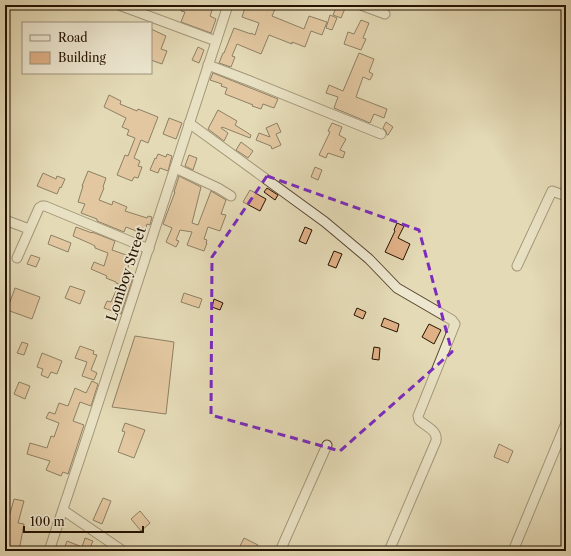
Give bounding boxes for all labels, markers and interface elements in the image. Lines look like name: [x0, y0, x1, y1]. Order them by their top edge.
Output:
legend: [22, 22, 152, 74]
text: Road: [58, 30, 88, 45]
text: Building: [58, 50, 106, 65]
street label: Lomboy Street: [102, 224, 150, 323]
scale bar: [24, 508, 143, 534]
text: 100 m: [30, 514, 65, 529]

